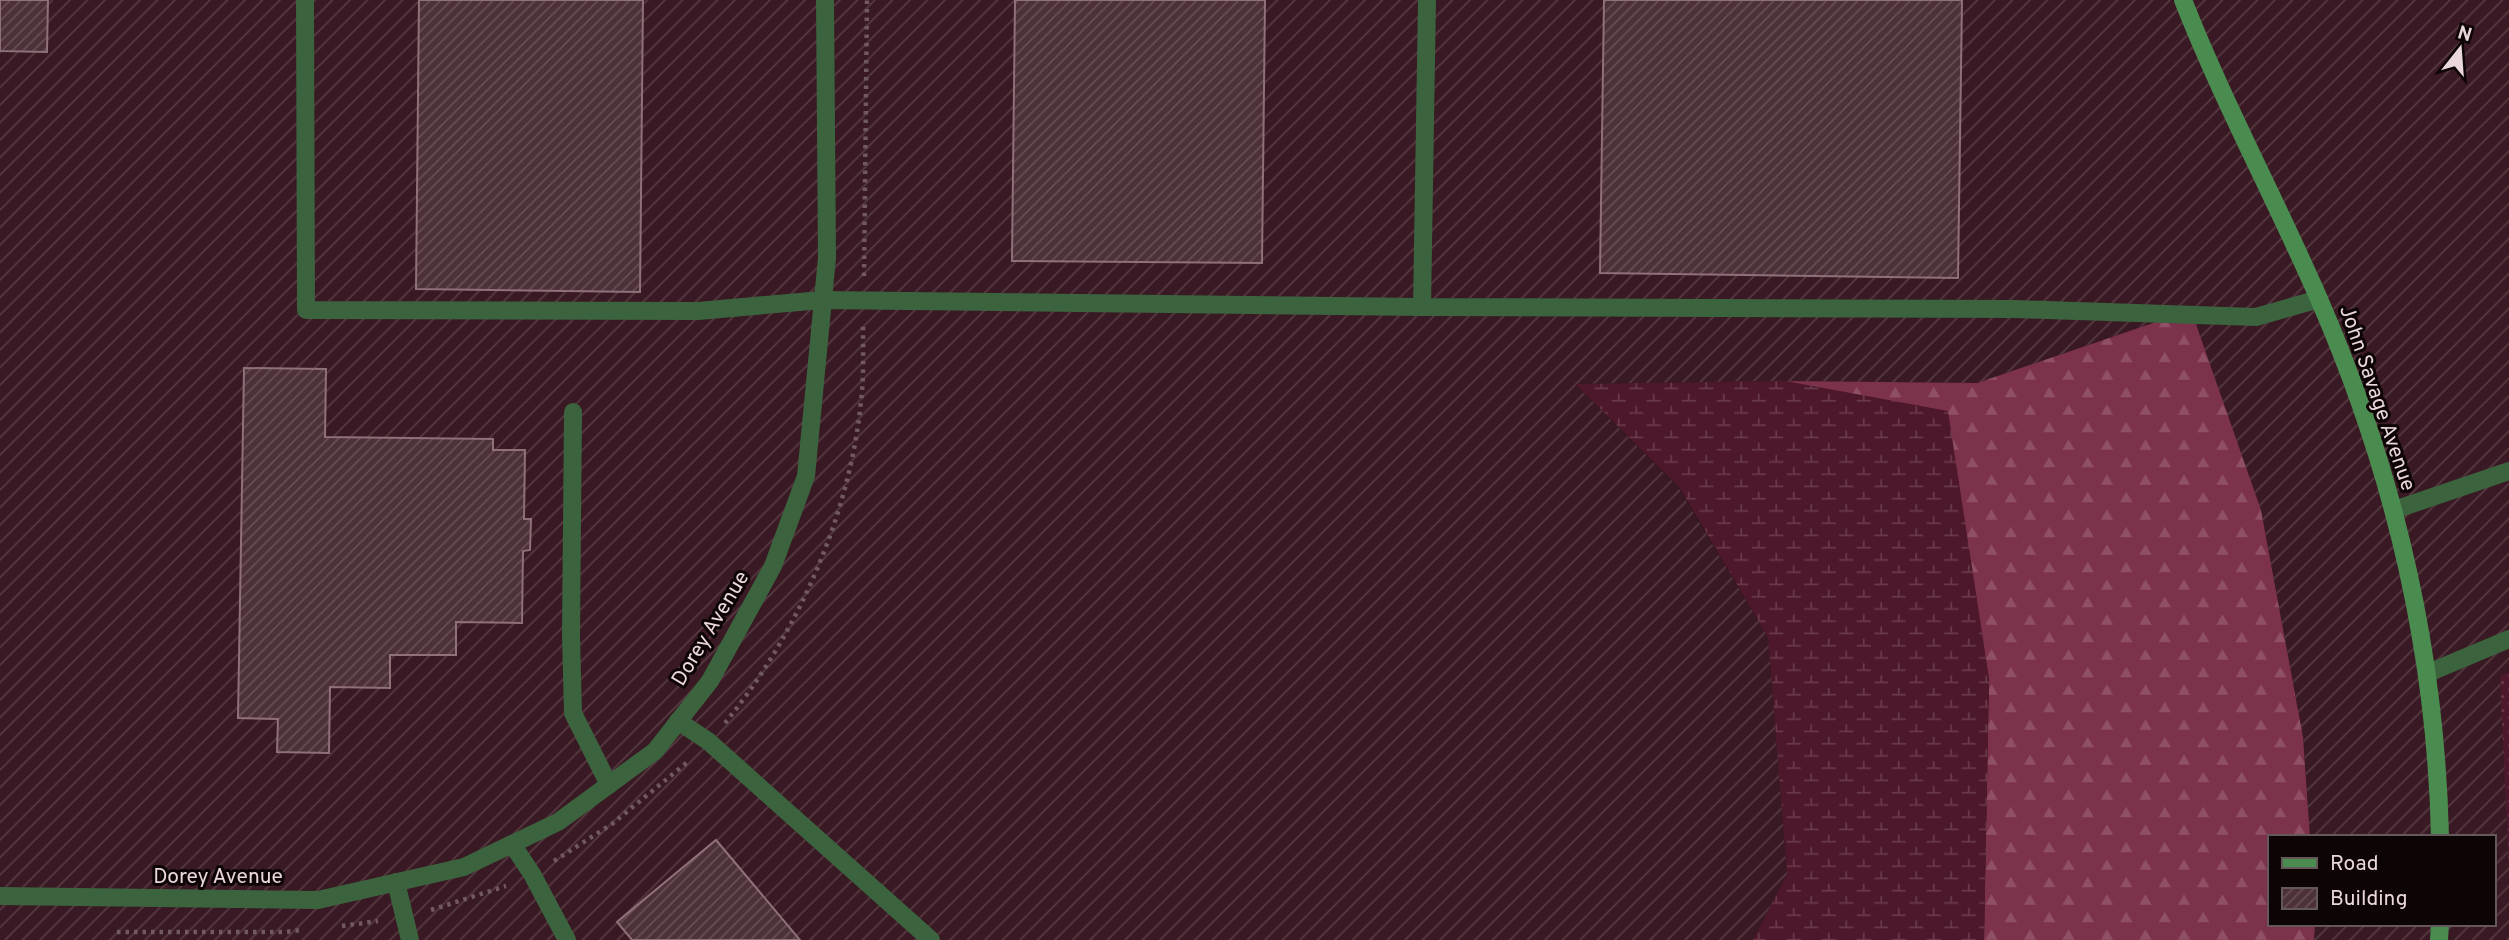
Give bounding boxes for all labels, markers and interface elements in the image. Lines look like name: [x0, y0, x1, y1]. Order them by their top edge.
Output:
north arrow: [2425, 14, 2495, 84]
text: N: [2454, 21, 2474, 48]
street label: John Savage Avenue: [2332, 302, 2421, 495]
street label: Dorey Avenue: [666, 566, 756, 691]
legend: [2268, 835, 2495, 926]
text: Road: [2330, 851, 2379, 878]
street label: Dorey Avenue: [153, 864, 283, 891]
text: Building: [2330, 886, 2408, 913]

